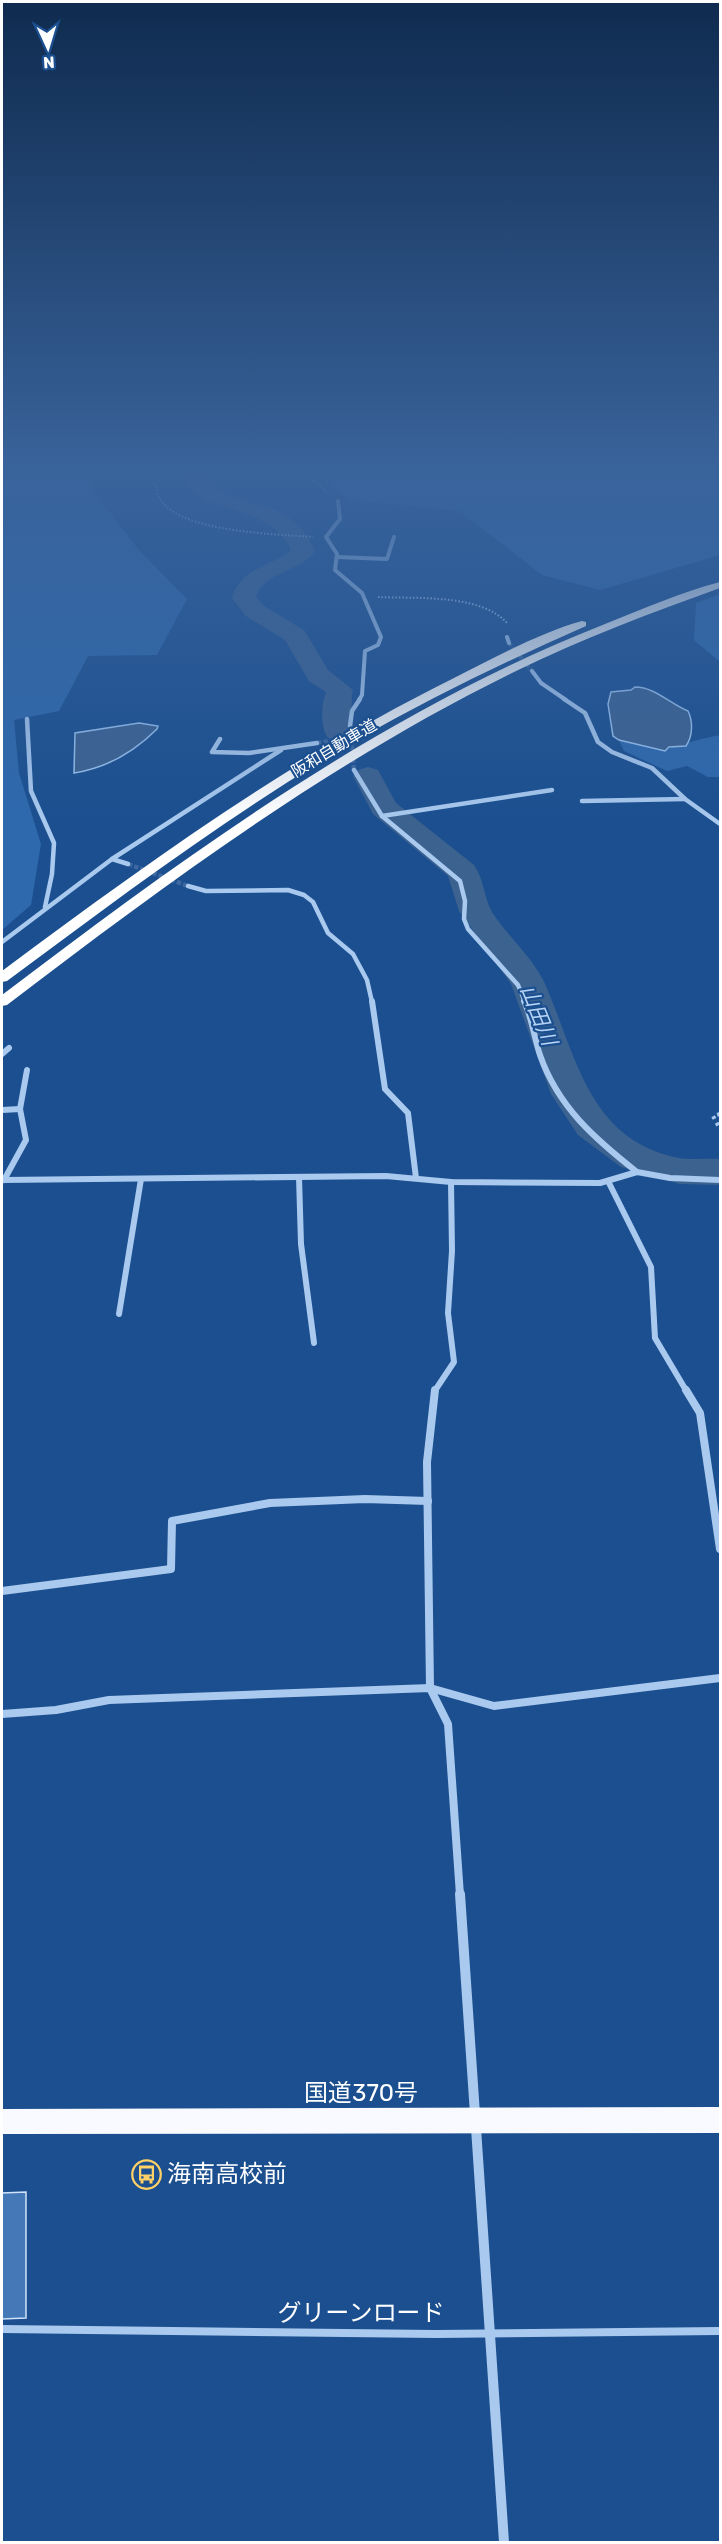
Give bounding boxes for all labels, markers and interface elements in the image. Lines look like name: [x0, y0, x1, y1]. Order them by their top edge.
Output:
north arrow: [18, 18, 78, 78]
text: N: [43, 53, 55, 72]
street label: 阪和自動車道: [288, 715, 380, 781]
water label: 山田川: [516, 981, 563, 1051]
street label: 国道370号: [304, 2079, 418, 2107]
bus stop icon: 海南高校前: [130, 2158, 162, 2190]
place label: 海南高校前: [167, 2160, 287, 2188]
street label: グリーンロード: [278, 2299, 444, 2327]

